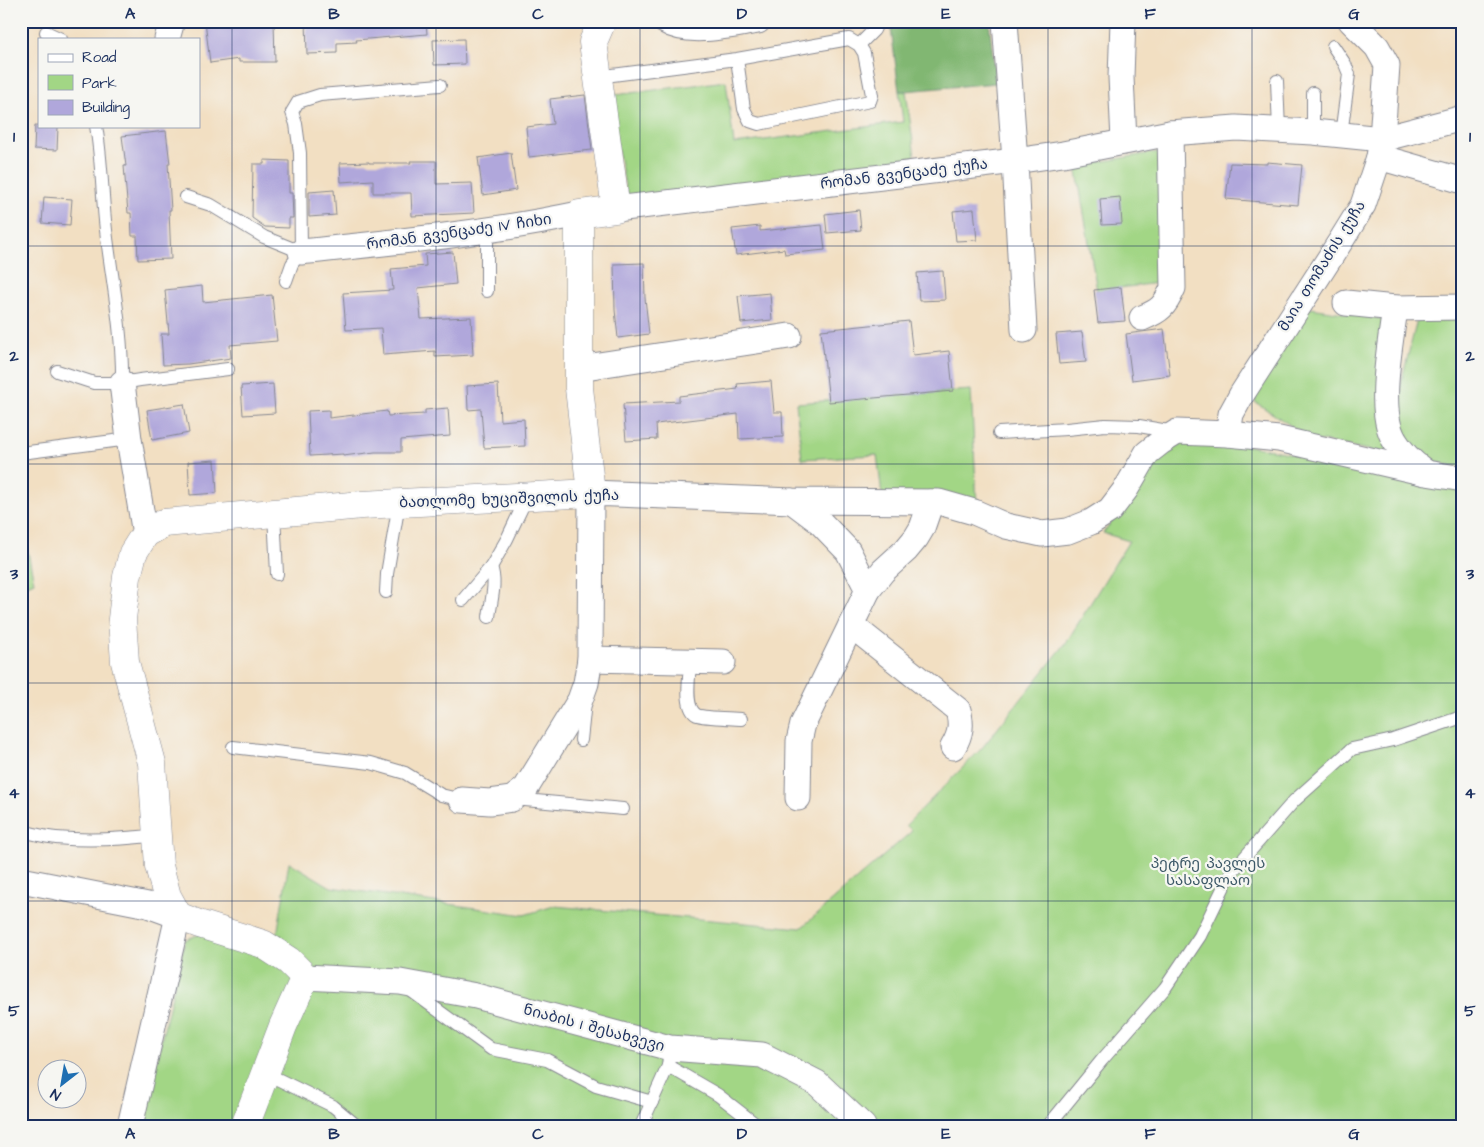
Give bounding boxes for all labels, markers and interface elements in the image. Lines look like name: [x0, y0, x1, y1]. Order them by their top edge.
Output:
text: A: [125, 3, 136, 25]
text: B: [328, 3, 340, 25]
text: C: [532, 3, 544, 25]
text: D: [737, 3, 748, 25]
text: E: [941, 3, 951, 25]
text: F: [1144, 3, 1156, 25]
text: G: [1348, 3, 1360, 25]
legend: [38, 38, 200, 128]
text: Road: [82, 47, 117, 68]
text: Park: [82, 73, 117, 94]
text: Building: [82, 97, 130, 119]
text: 1: [13, 126, 16, 148]
text: 1: [1469, 126, 1472, 148]
street label: რომან გვენცაძე ქუჩა: [819, 153, 989, 195]
street label: მაია თომაძის ქუჩა: [1273, 197, 1371, 335]
street label: რომან გვენცაძე IV ჩიხი: [365, 209, 553, 255]
text: 2: [8, 345, 19, 367]
text: 2: [1464, 345, 1475, 367]
street label: ბათლომე ხუციშვილის ქუჩა: [399, 485, 619, 513]
text: 3: [9, 563, 19, 585]
text: 3: [1465, 563, 1475, 585]
text: 4: [9, 782, 20, 804]
text: 4: [1465, 782, 1476, 804]
park label: პეტრე პავლეს სასაფლაო: [1151, 853, 1265, 891]
street label: ნიაბის I შესახვევი: [521, 999, 667, 1057]
text: 5: [8, 1000, 20, 1022]
text: 5: [1464, 1000, 1476, 1022]
north arrow: [38, 1060, 88, 1110]
text: N: [47, 1083, 65, 1105]
text: A: [125, 1123, 136, 1145]
text: B: [328, 1123, 340, 1145]
text: C: [532, 1123, 544, 1145]
text: D: [737, 1123, 748, 1145]
text: E: [941, 1123, 951, 1145]
text: F: [1144, 1123, 1156, 1145]
text: G: [1348, 1123, 1360, 1145]

